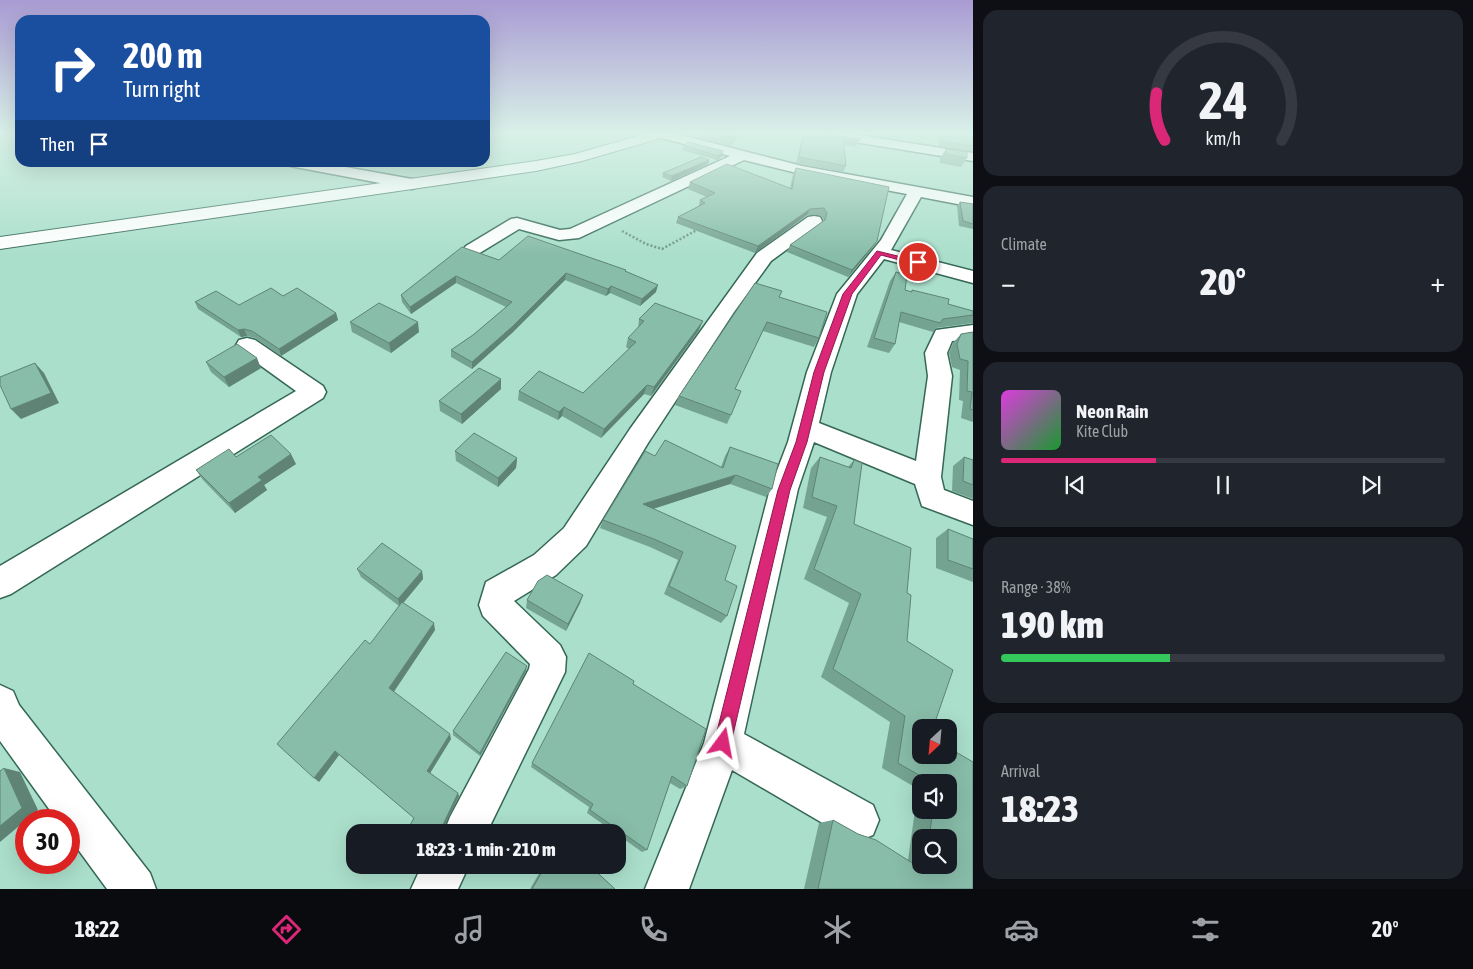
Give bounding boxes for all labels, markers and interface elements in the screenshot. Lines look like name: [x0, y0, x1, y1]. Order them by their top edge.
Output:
icon: right: [40, 35, 105, 100]
text: 200 m: [123, 35, 202, 75]
text: 24: [1199, 70, 1247, 130]
text: Turn right: [123, 76, 200, 102]
text: km/h: [1205, 128, 1241, 149]
icon: arrive: [85, 130, 113, 158]
text: Then: [40, 133, 75, 155]
text: Climate: [1001, 235, 1047, 253]
pin: [897, 241, 939, 283]
icon: arrive: [904, 248, 932, 276]
text: 20°: [1200, 260, 1246, 303]
text: −: [1001, 266, 1016, 298]
text: +: [1430, 266, 1445, 298]
text: Neon Rain: [1076, 400, 1148, 422]
text: Kite Club: [1076, 422, 1128, 440]
icon: previous: [1061, 471, 1089, 499]
icon: pause: [1209, 471, 1237, 499]
icon: next: [1357, 471, 1385, 499]
text: Range · 38%: [1001, 578, 1071, 596]
text: 190 km: [1001, 603, 1104, 646]
position arrow: [696, 716, 748, 768]
north arrow: [912, 719, 958, 764]
map controls: [912, 719, 957, 874]
text: Arrival: [1001, 762, 1040, 780]
button: sound: [912, 774, 957, 819]
text: 18:23: [1001, 787, 1079, 830]
speed limit sign: 30: [15, 809, 80, 874]
button: search: [912, 829, 957, 874]
text: 18:23 · 1 min · 210 m: [416, 838, 556, 860]
icon: directions: [269, 912, 304, 947]
icon: music: [452, 912, 487, 947]
icon: phone: [636, 912, 671, 947]
icon: climate: [820, 912, 855, 947]
icon: car: [1004, 912, 1039, 947]
icon: filters: [1188, 912, 1223, 947]
text: 18:22: [74, 916, 120, 942]
text: 20°: [1372, 916, 1398, 942]

